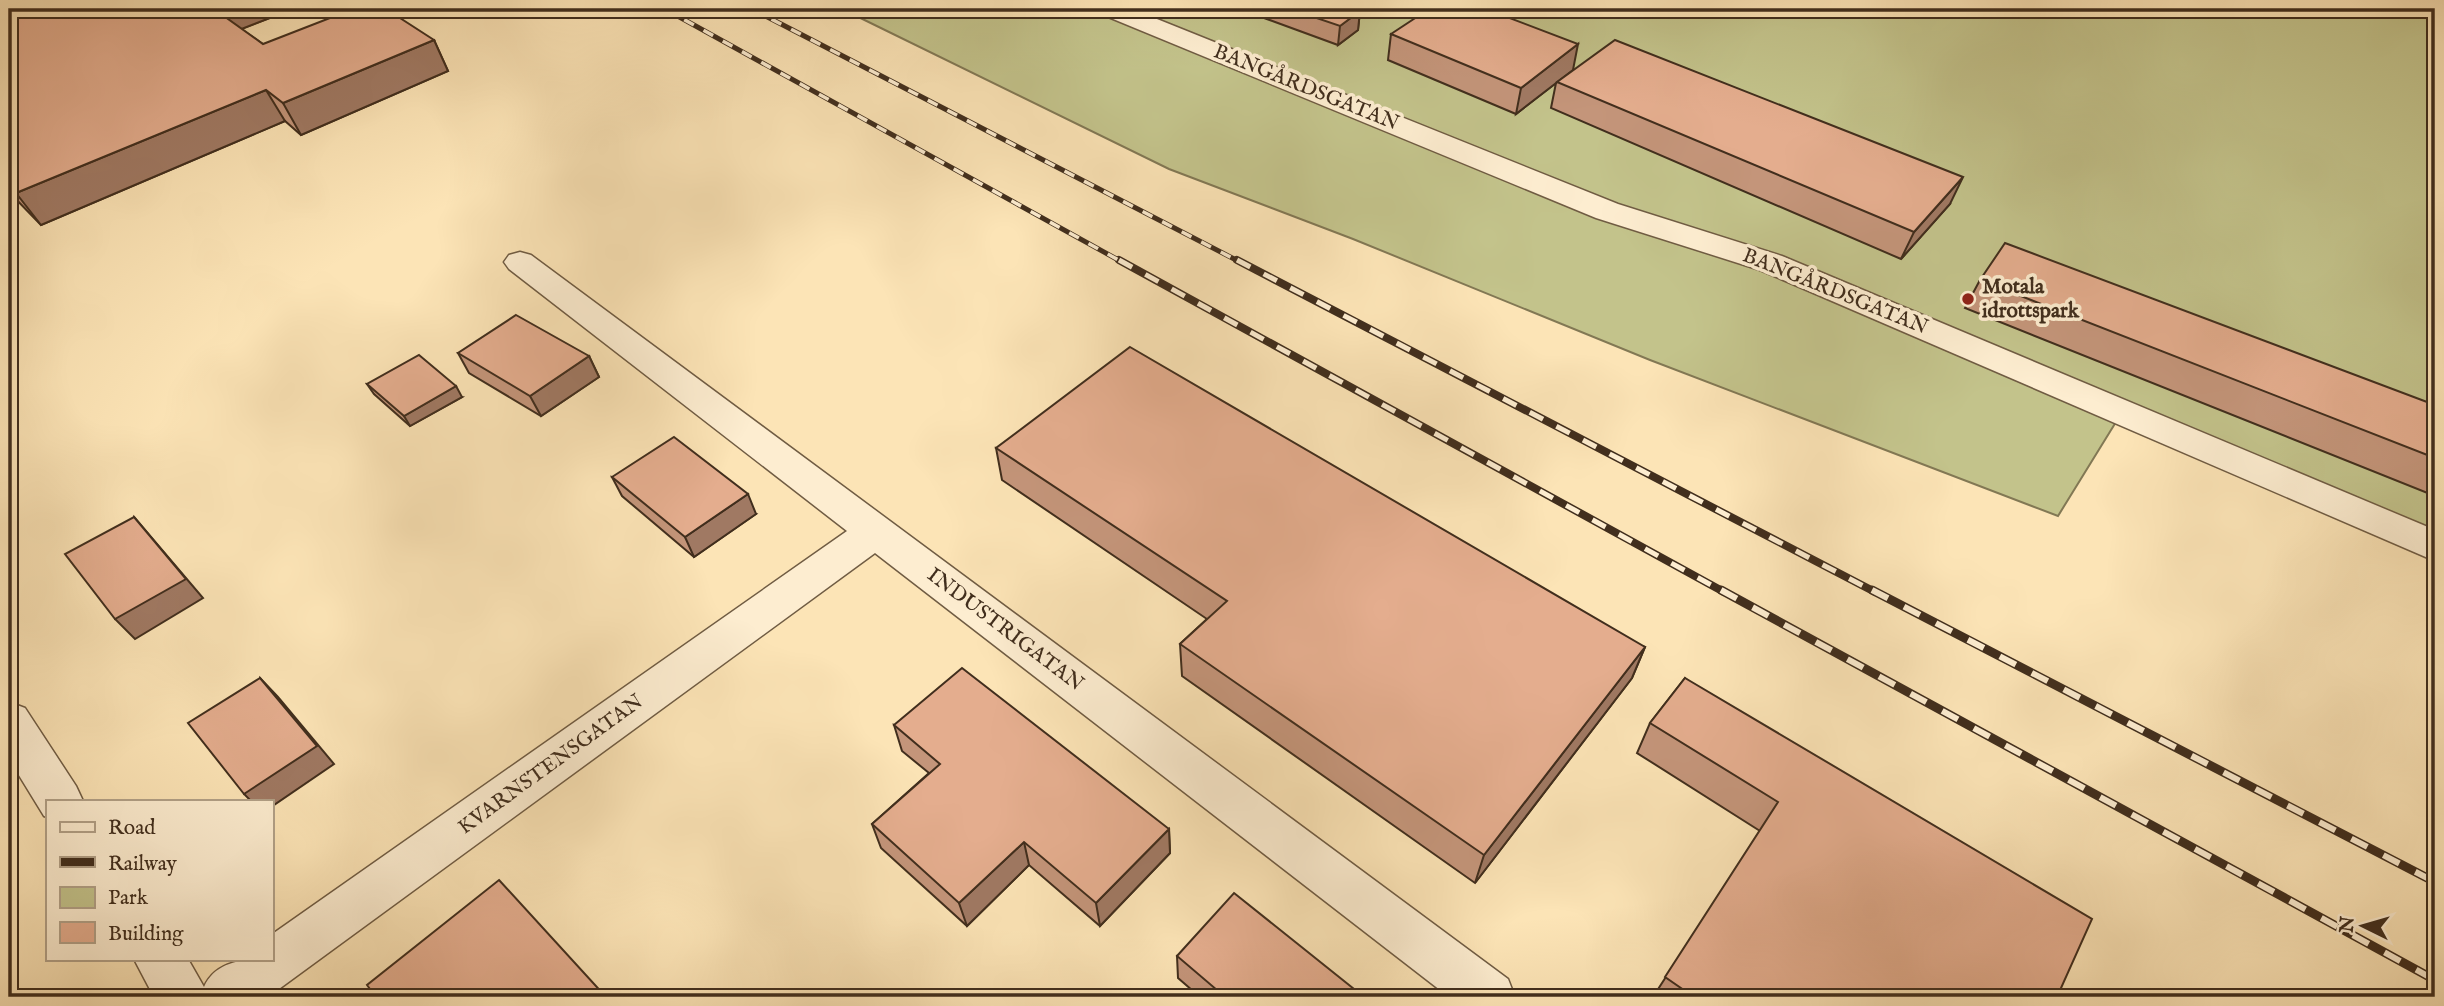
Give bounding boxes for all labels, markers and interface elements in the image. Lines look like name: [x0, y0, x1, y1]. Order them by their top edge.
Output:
street label: BANGÅRDSGATAN: [1209, 38, 1403, 138]
street label: BANGÅRDSGATAN: [1738, 242, 1932, 342]
place label: Motala idrottspark: [1982, 274, 2080, 325]
marker: Motala idrottspark: [1960, 291, 1976, 307]
street label: INDUSTRIGATAN: [921, 562, 1089, 698]
street label: KVARNSTENSGATAN: [453, 689, 649, 841]
legend: [46, 800, 273, 960]
text: Road: [108, 815, 156, 842]
text: Railway: [108, 851, 178, 878]
text: Park: [108, 885, 149, 912]
north arrow: [2328, 890, 2398, 960]
text: N: [2335, 915, 2361, 935]
text: Building: [108, 921, 184, 948]

